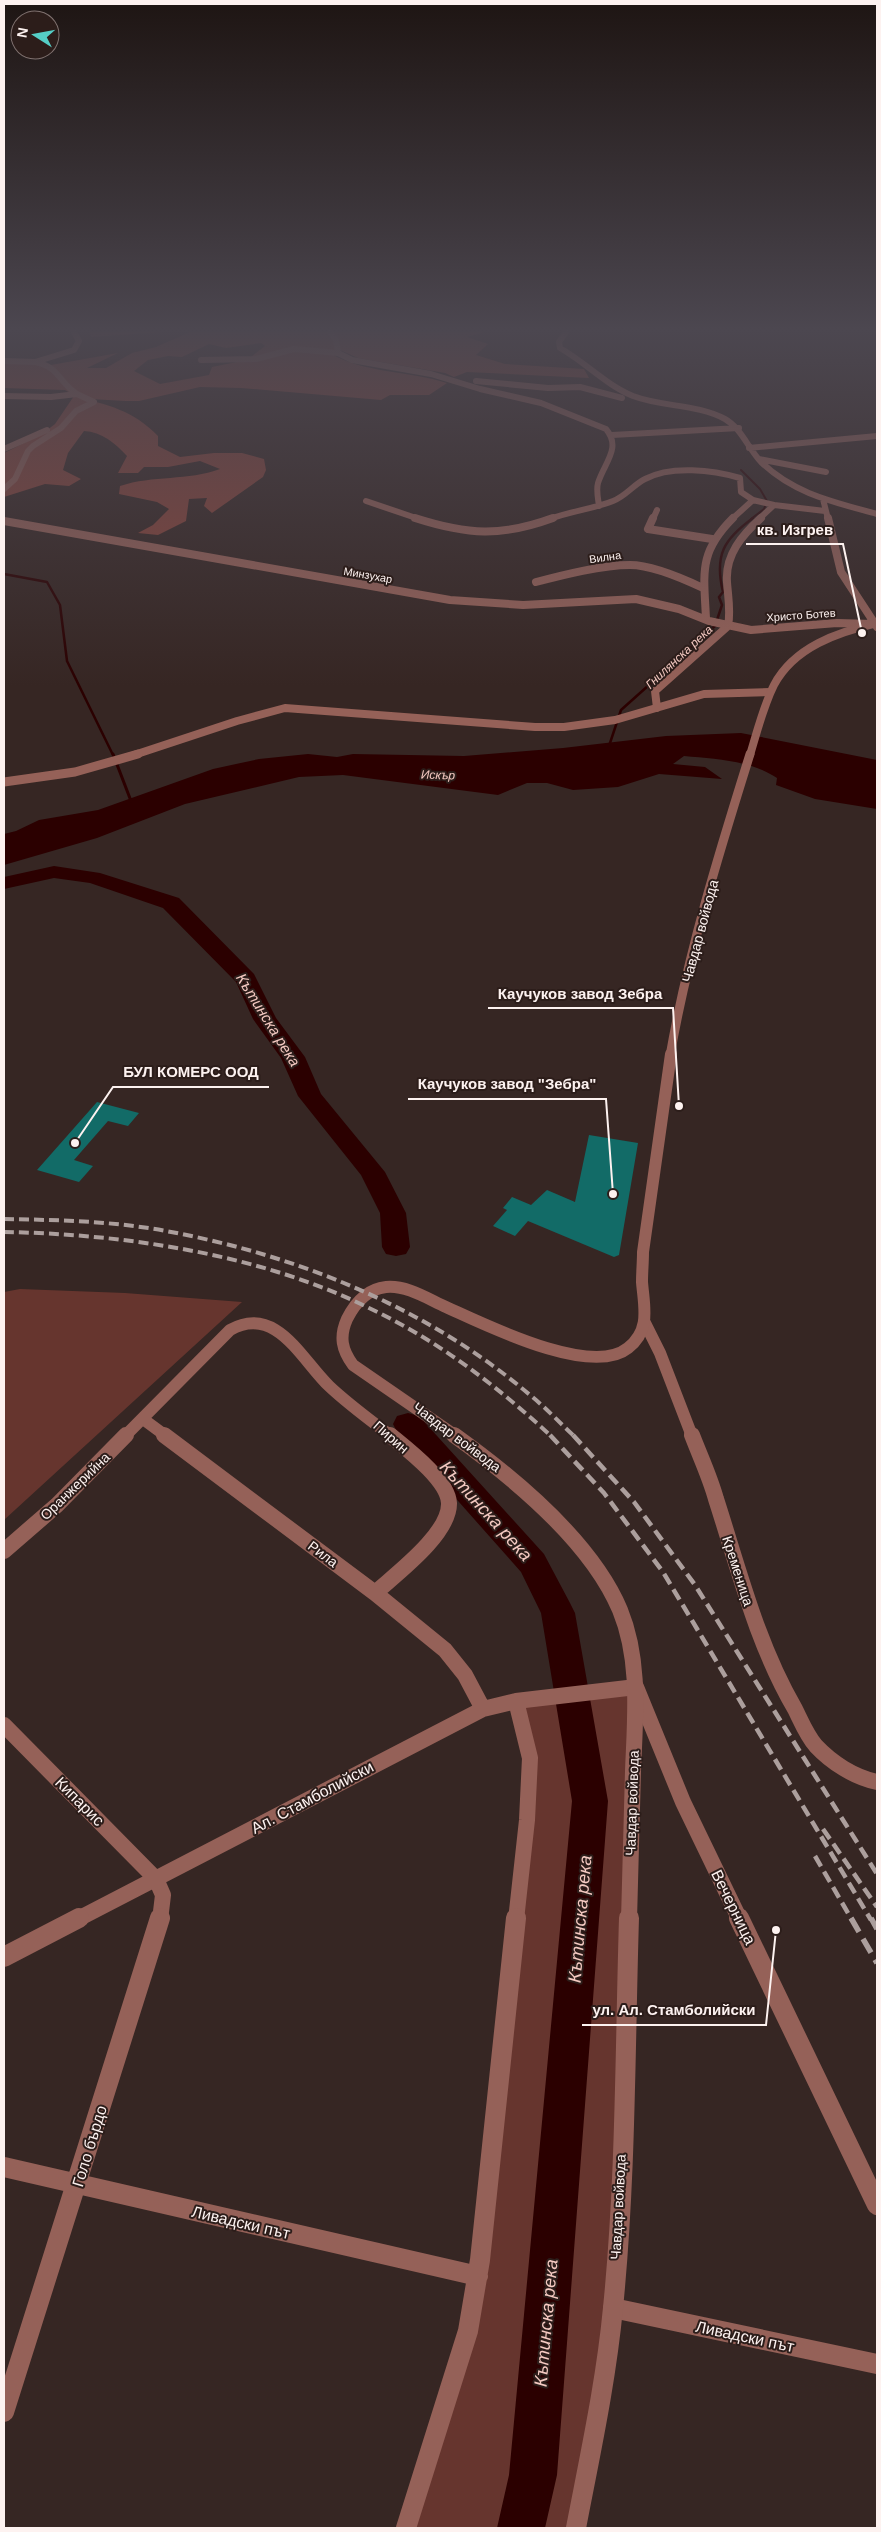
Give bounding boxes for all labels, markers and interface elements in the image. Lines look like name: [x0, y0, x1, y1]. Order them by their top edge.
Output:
north arrow: [10, 10, 60, 60]
text: N: [13, 26, 31, 39]
callout: кв. Изгрев: [746, 514, 843, 544]
text: кв. Изгрев: [757, 521, 833, 538]
street label: Вилна: [588, 549, 623, 565]
street label: Минзухар: [343, 565, 393, 585]
street label: Христо Ботев: [766, 607, 836, 623]
water label: Гнилянска река: [643, 622, 716, 692]
water label: Искър: [421, 767, 456, 783]
street label: Чавдар войвода: [679, 878, 721, 984]
water label: Кътинска река: [233, 970, 304, 1069]
callout: Каучуков завод Зебра: [488, 978, 673, 1008]
text: Каучуков завод Зебра: [498, 985, 663, 1002]
callout: БУЛ КОМЕРС ООД: [113, 1057, 269, 1087]
text: БУЛ КОМЕРС ООД: [123, 1063, 259, 1080]
callout: Каучуков завод "Зебра": [408, 1069, 606, 1099]
text: Каучуков завод "Зебра": [418, 1075, 596, 1092]
street label: Чавдар войвода: [410, 1399, 504, 1475]
street label: Пирин: [370, 1417, 412, 1457]
street label: Оранжерийна: [37, 1449, 113, 1523]
water label: Кътинска река: [436, 1457, 536, 1565]
street label: Кременица: [719, 1534, 757, 1608]
street label: Рила: [305, 1538, 341, 1570]
street label: Чавдар войвода: [622, 1750, 642, 1856]
street label: Ал. Стамболийски: [248, 1758, 376, 1837]
street label: Кипарис: [52, 1774, 107, 1829]
water label: Кътинска река: [564, 1854, 596, 1984]
street label: Вечерница: [708, 1867, 759, 1947]
callout: ул. Ал. Стамболийски: [582, 1995, 766, 2025]
text: ул. Ал. Стамболийски: [592, 2001, 756, 2018]
street label: Голо бърдо: [69, 2103, 110, 2189]
street label: Чавдар войвода: [607, 2154, 629, 2260]
street label: Ливадски път: [190, 2203, 292, 2242]
water label: Кътинска река: [530, 2258, 562, 2388]
street label: Ливадски път: [694, 2318, 796, 2355]

